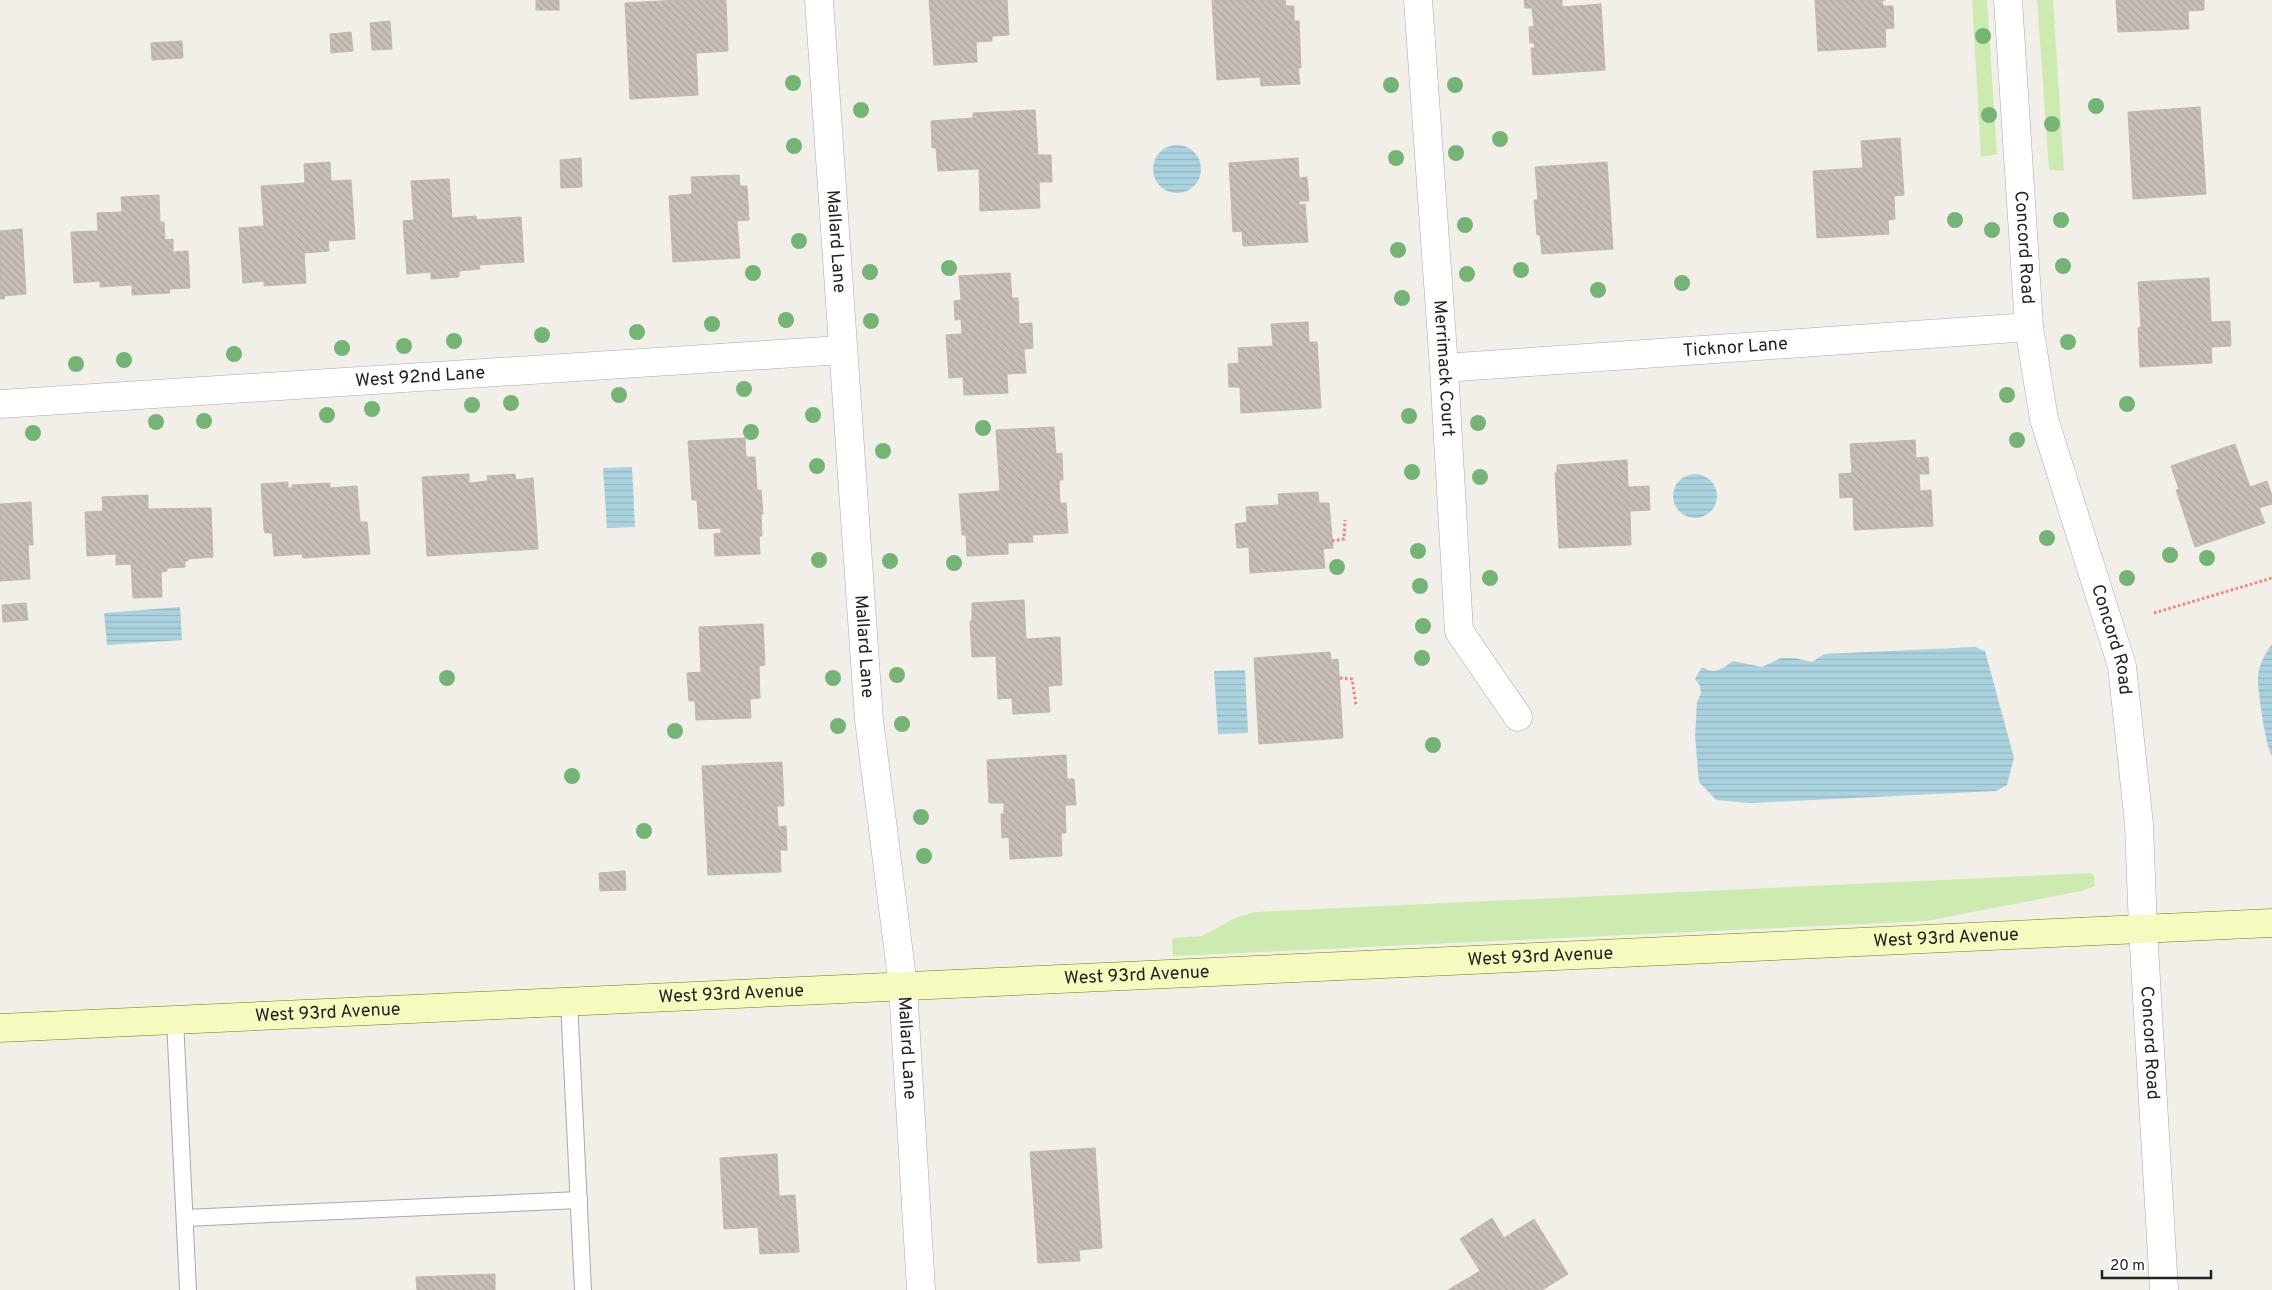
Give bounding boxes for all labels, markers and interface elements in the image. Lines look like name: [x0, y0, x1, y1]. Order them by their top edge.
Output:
street label: Mallard Lane: [821, 189, 851, 294]
street label: Concord Road: [2009, 190, 2039, 305]
street label: Merrimack Court: [1428, 299, 1459, 437]
street label: Ticknor Lane: [1682, 332, 1789, 363]
street label: West 92nd Lane: [355, 361, 486, 393]
street label: Concord Road: [2085, 582, 2137, 696]
street label: Mallard Lane: [849, 594, 879, 699]
street label: West 93rd Avenue: [1873, 923, 2019, 953]
street label: West 93rd Avenue: [1467, 942, 1614, 972]
street label: West 93rd Avenue: [1064, 961, 1210, 990]
street label: West 93rd Avenue: [658, 979, 804, 1009]
street label: Concord Road: [2135, 985, 2164, 1100]
street label: Mallard Lane: [892, 996, 921, 1100]
street label: West 93rd Avenue: [254, 998, 401, 1028]
scale bar: [2102, 1248, 2211, 1280]
text: 20 m: [2110, 1257, 2145, 1276]

